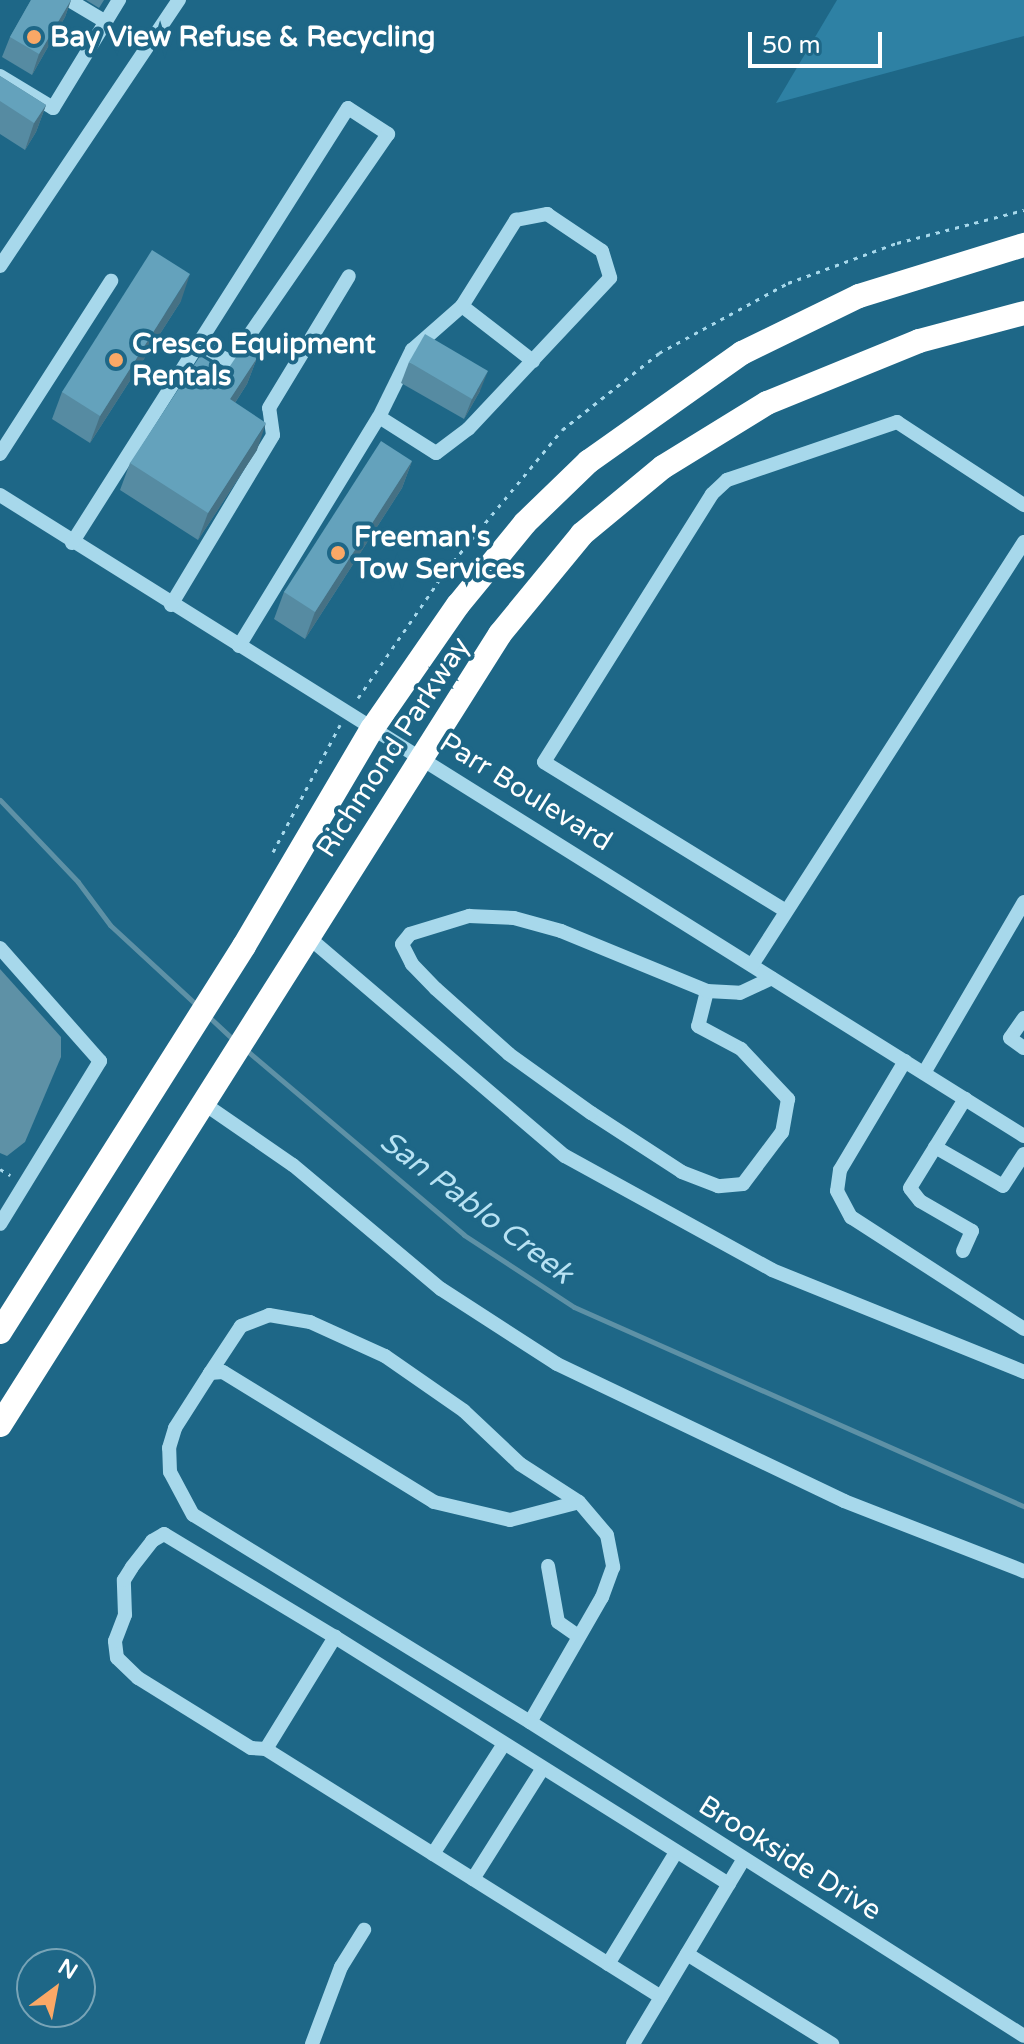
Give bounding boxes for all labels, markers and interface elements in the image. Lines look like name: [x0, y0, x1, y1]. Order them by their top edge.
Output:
scale bar: [752, 16, 886, 66]
place label: Bay View Refuse & Recycling: [50, 20, 436, 54]
marker: Bay View Refuse & Recycling: [25, 28, 43, 46]
text: 50 m: [762, 31, 820, 60]
place label: Cresco Equipment Rentals: [132, 327, 376, 393]
marker: Cresco Equipment Rentals: [107, 351, 125, 369]
place label: Freeman's Tow Services: [354, 520, 525, 586]
marker: Freeman's Tow Services: [329, 544, 347, 562]
street label: Richmond Parkway: [309, 631, 477, 863]
street label: Parr Boulevard: [434, 726, 618, 858]
water label: San Pablo Creek: [372, 1124, 580, 1292]
street label: Brookside Drive: [693, 1788, 887, 1928]
north arrow: [16, 1948, 96, 2028]
text: N: [53, 1954, 82, 1985]

